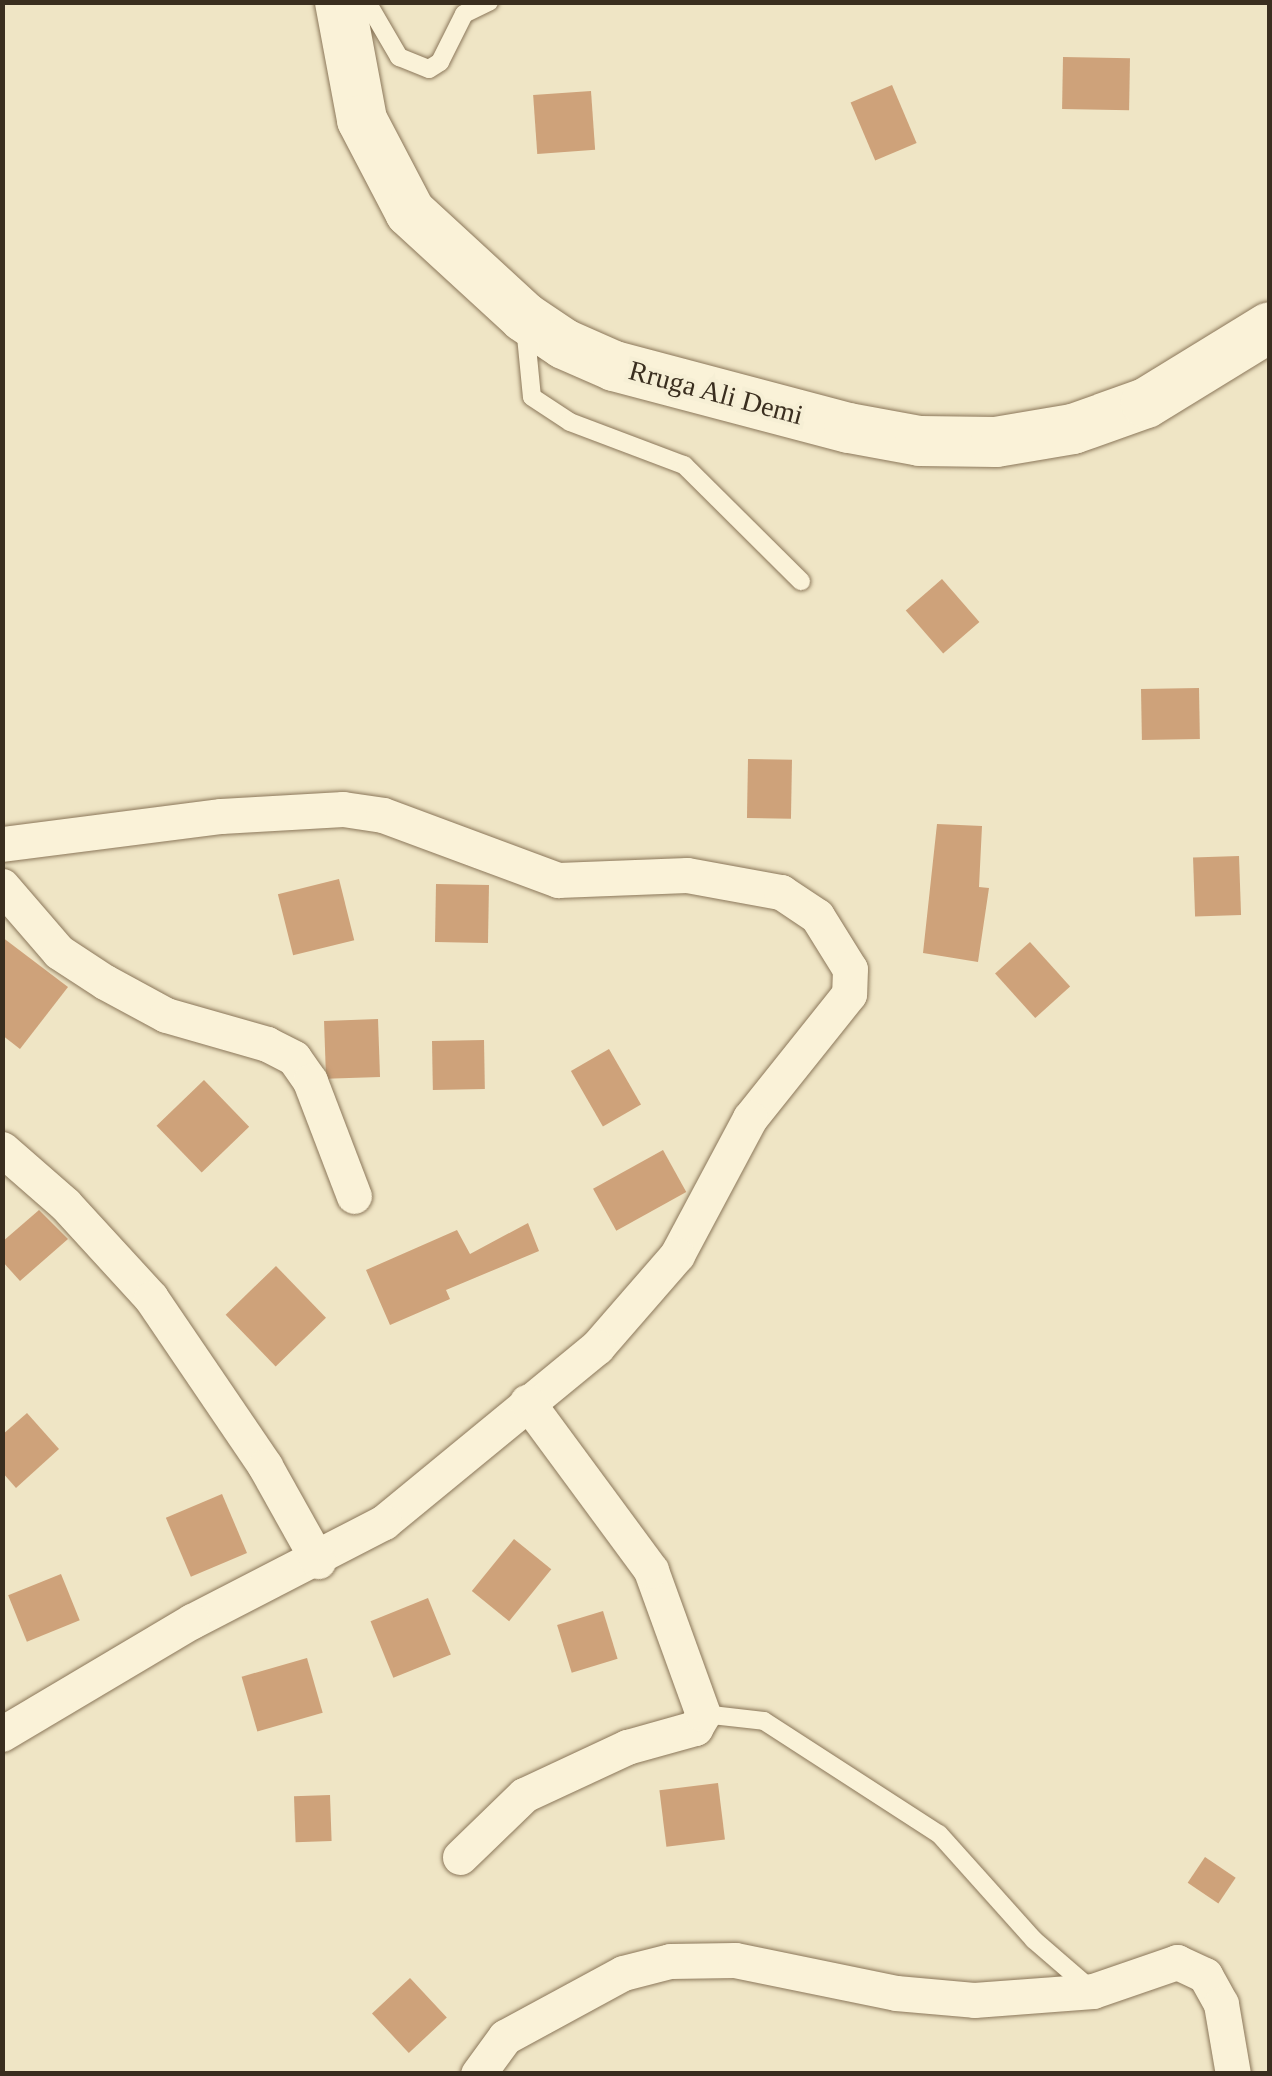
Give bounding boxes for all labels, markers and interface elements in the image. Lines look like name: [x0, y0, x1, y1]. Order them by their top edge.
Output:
street label: Rruga Ali Demi: [625, 353, 807, 433]

